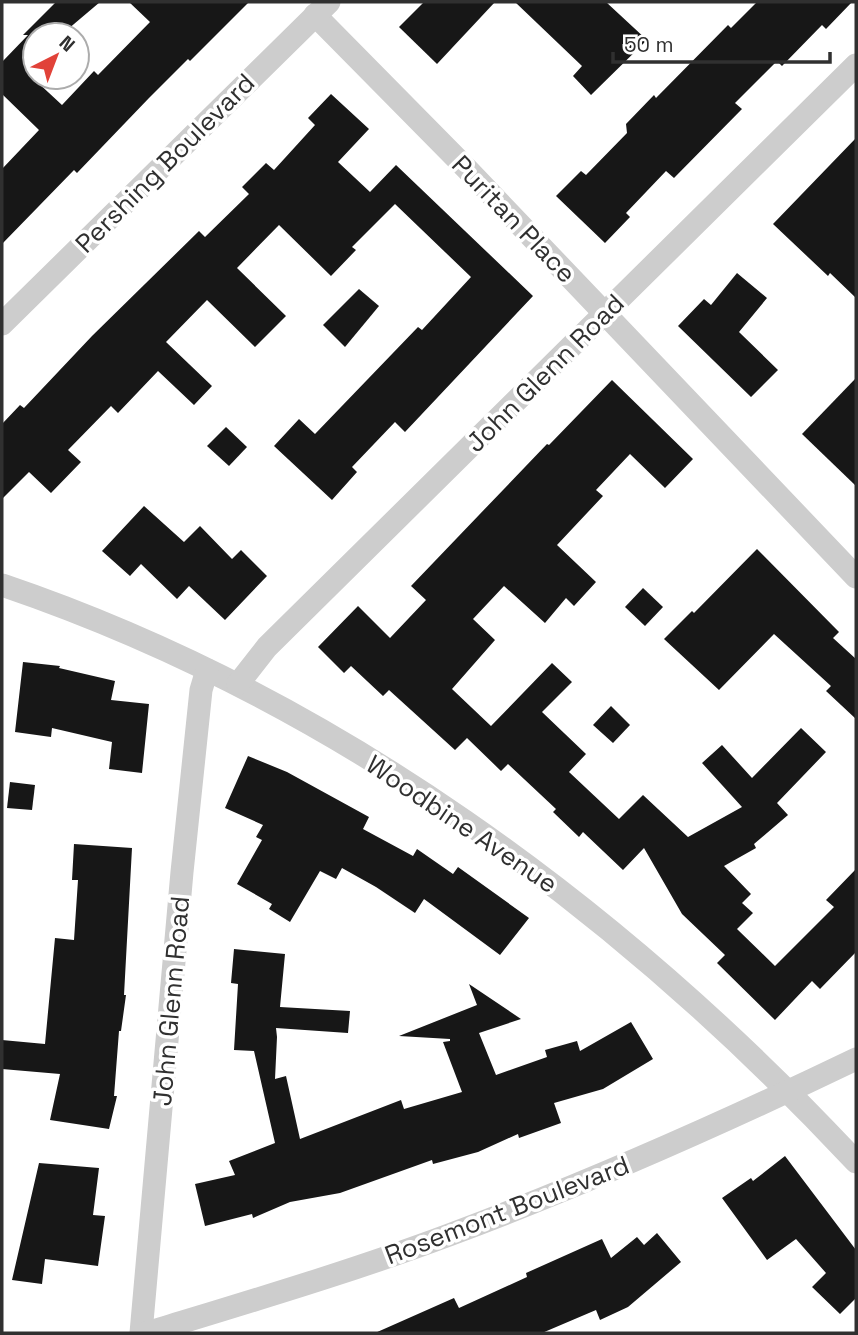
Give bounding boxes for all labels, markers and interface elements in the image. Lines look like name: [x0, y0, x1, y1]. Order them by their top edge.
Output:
north arrow: [21, 21, 91, 91]
scale bar: [613, 21, 830, 65]
text: N: [54, 30, 80, 57]
text: 50 m: [624, 31, 674, 58]
street label: Pershing Boulevard: [68, 66, 262, 260]
street label: Puritan Place: [445, 148, 583, 290]
street label: John Glenn Road: [458, 286, 632, 460]
street label: Woodbine Avenue: [360, 747, 564, 901]
street label: John Glenn Road: [145, 895, 197, 1107]
street label: Rosemont Boulevard: [380, 1148, 634, 1272]

